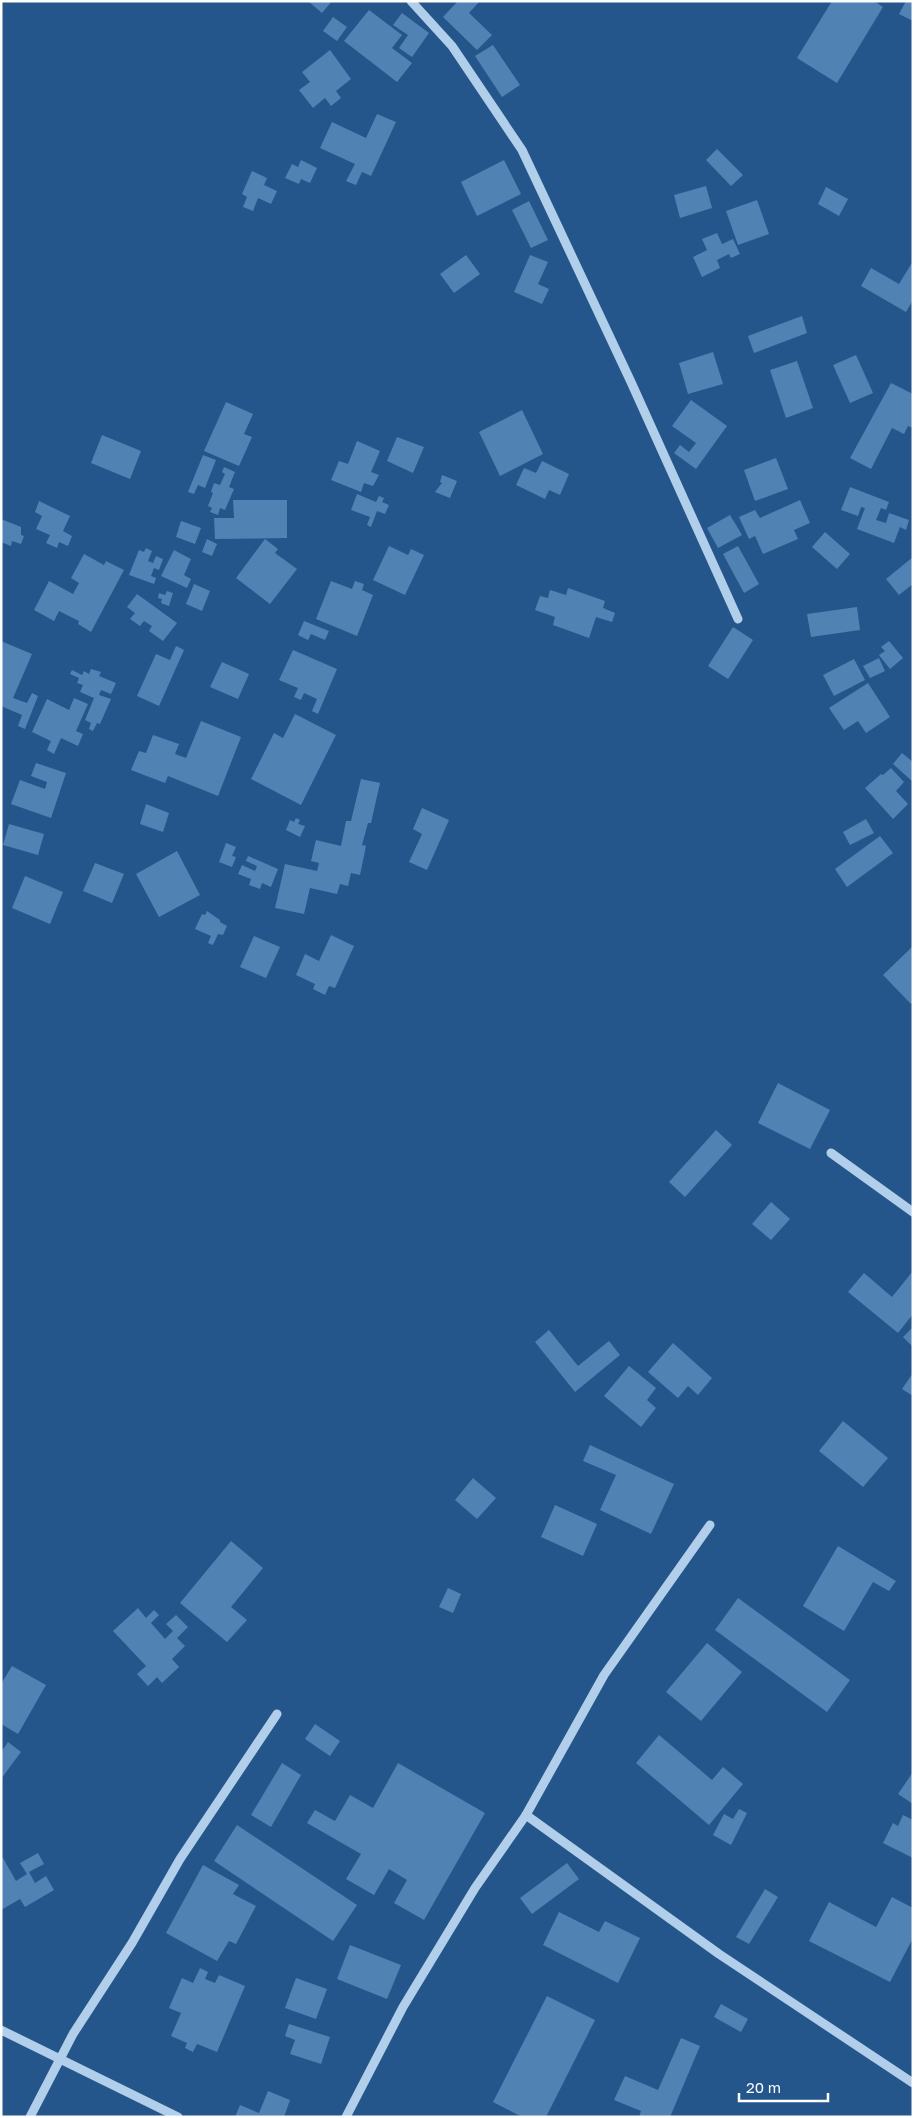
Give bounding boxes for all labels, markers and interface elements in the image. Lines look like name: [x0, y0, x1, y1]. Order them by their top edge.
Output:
scale bar: [739, 2070, 828, 2102]
text: 20 m: [746, 2078, 781, 2096]

